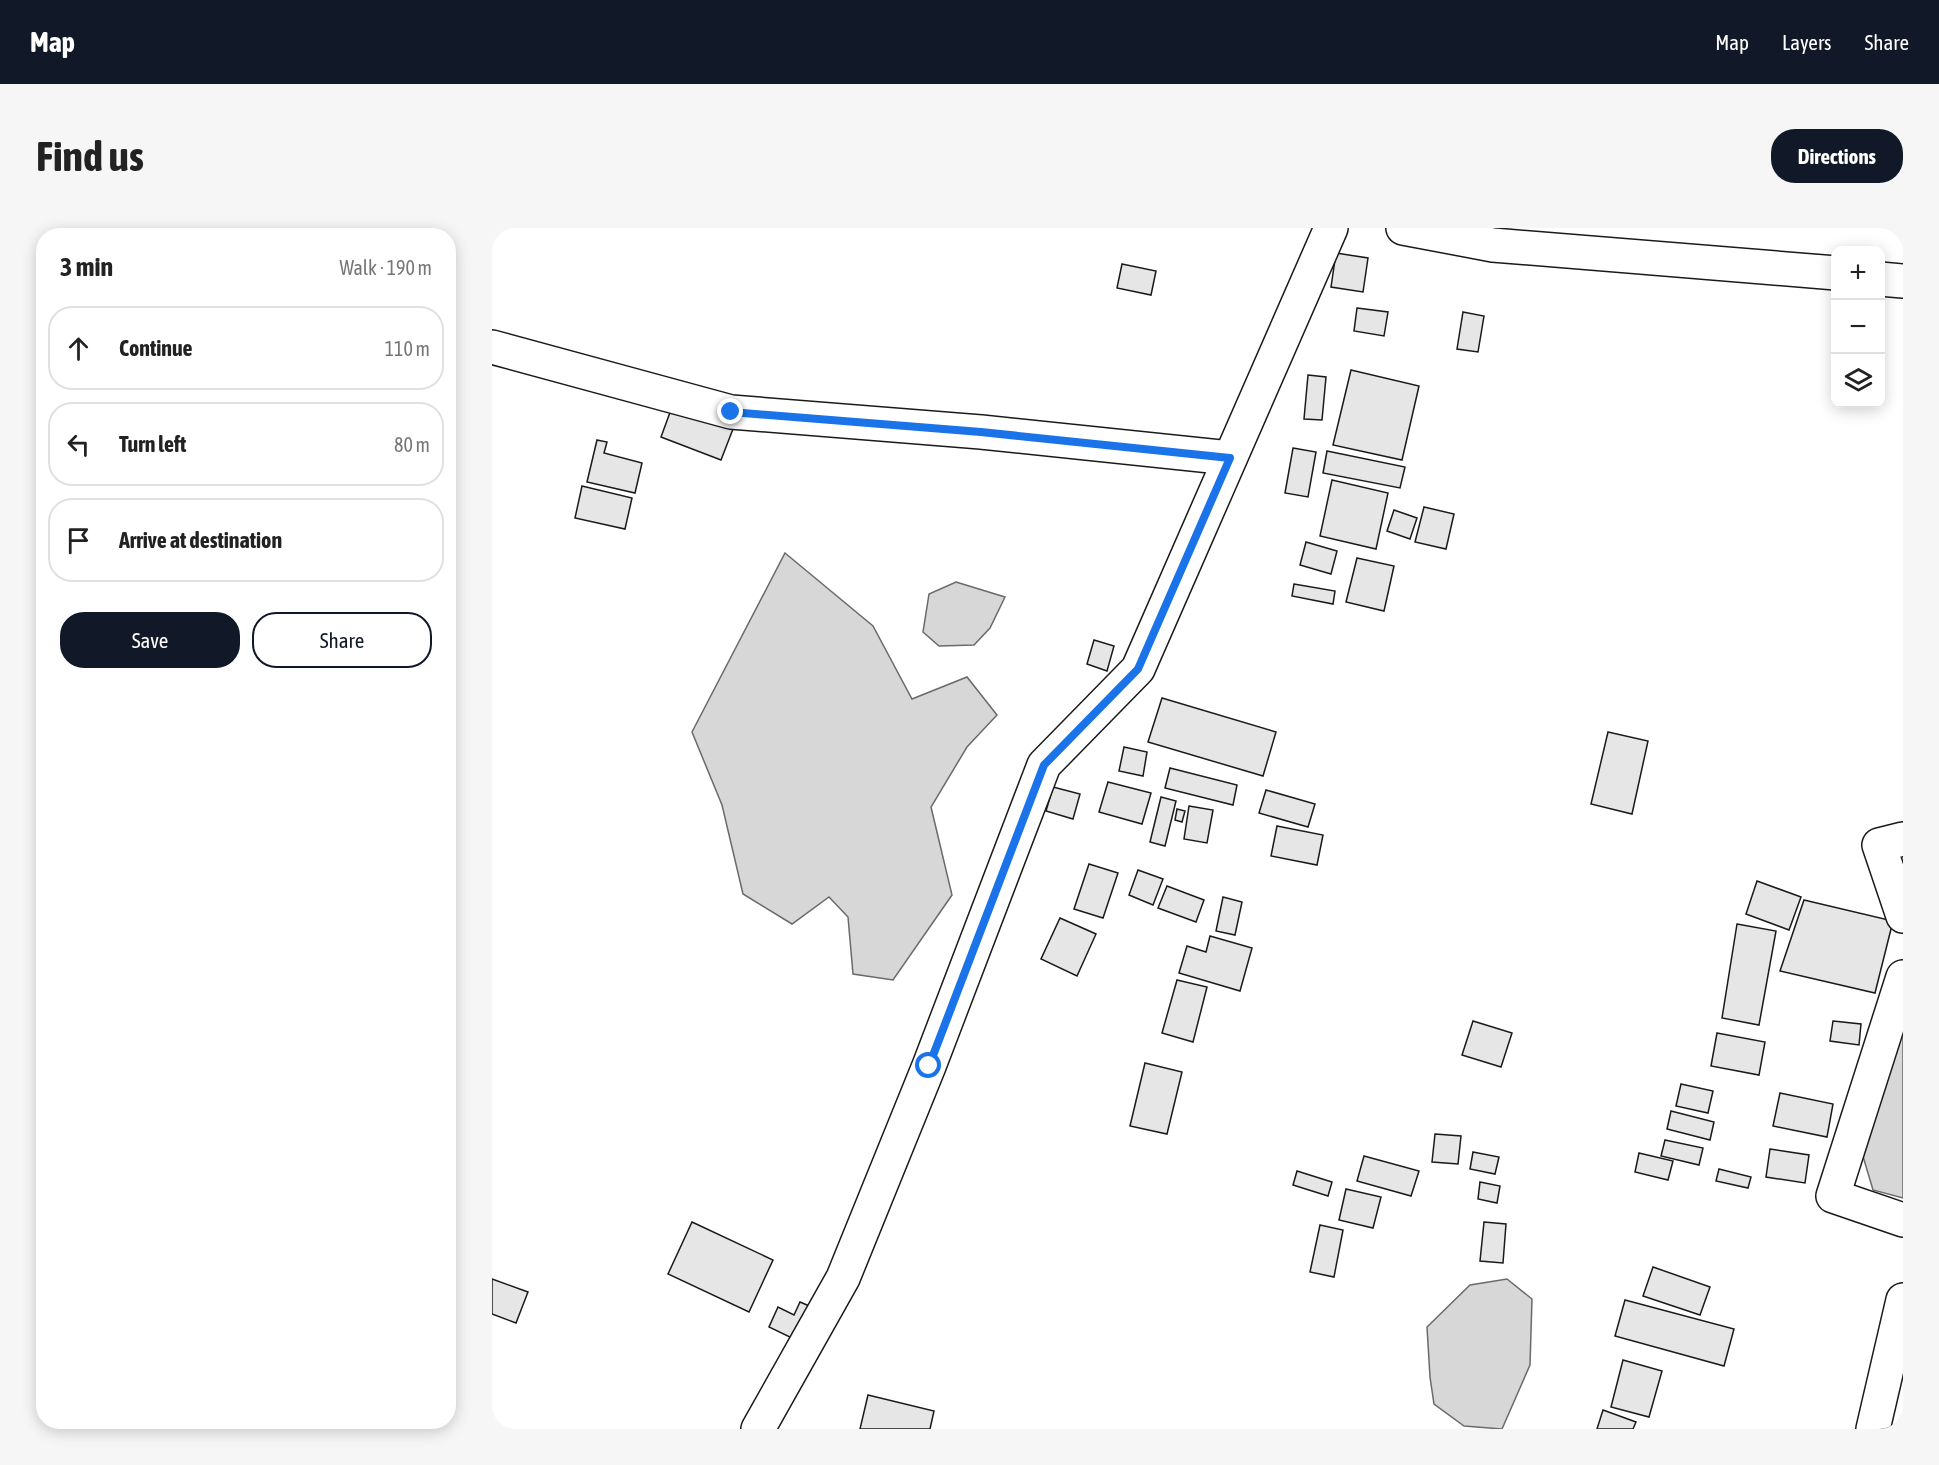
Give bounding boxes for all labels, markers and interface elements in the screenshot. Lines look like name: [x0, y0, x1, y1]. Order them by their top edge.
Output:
text: Map: [30, 26, 75, 58]
text: Map: [1715, 30, 1749, 54]
text: Layers: [1782, 30, 1832, 54]
text: Share: [1865, 30, 1909, 54]
button: Directions: [1771, 129, 1903, 183]
text: Find us: [36, 132, 144, 180]
map controls: [1831, 246, 1885, 408]
button: +: [1831, 246, 1885, 300]
text: 3 min: [60, 252, 113, 282]
text: Walk · 190 m: [340, 256, 432, 279]
button: −: [1831, 300, 1885, 354]
icon: ahead: [62, 332, 95, 365]
text: Continue: [119, 335, 193, 361]
text: 110 m: [385, 337, 430, 360]
button: layers: [1831, 354, 1885, 408]
route end: [717, 398, 743, 424]
icon: left: [62, 428, 95, 461]
text: Turn left: [119, 431, 186, 457]
text: 80 m: [394, 433, 430, 456]
icon: arrive: [62, 524, 95, 557]
text: Arrive at destination: [119, 527, 282, 553]
button: Save: [60, 612, 240, 668]
button: Share: [252, 612, 432, 668]
route start: [915, 1052, 941, 1078]

